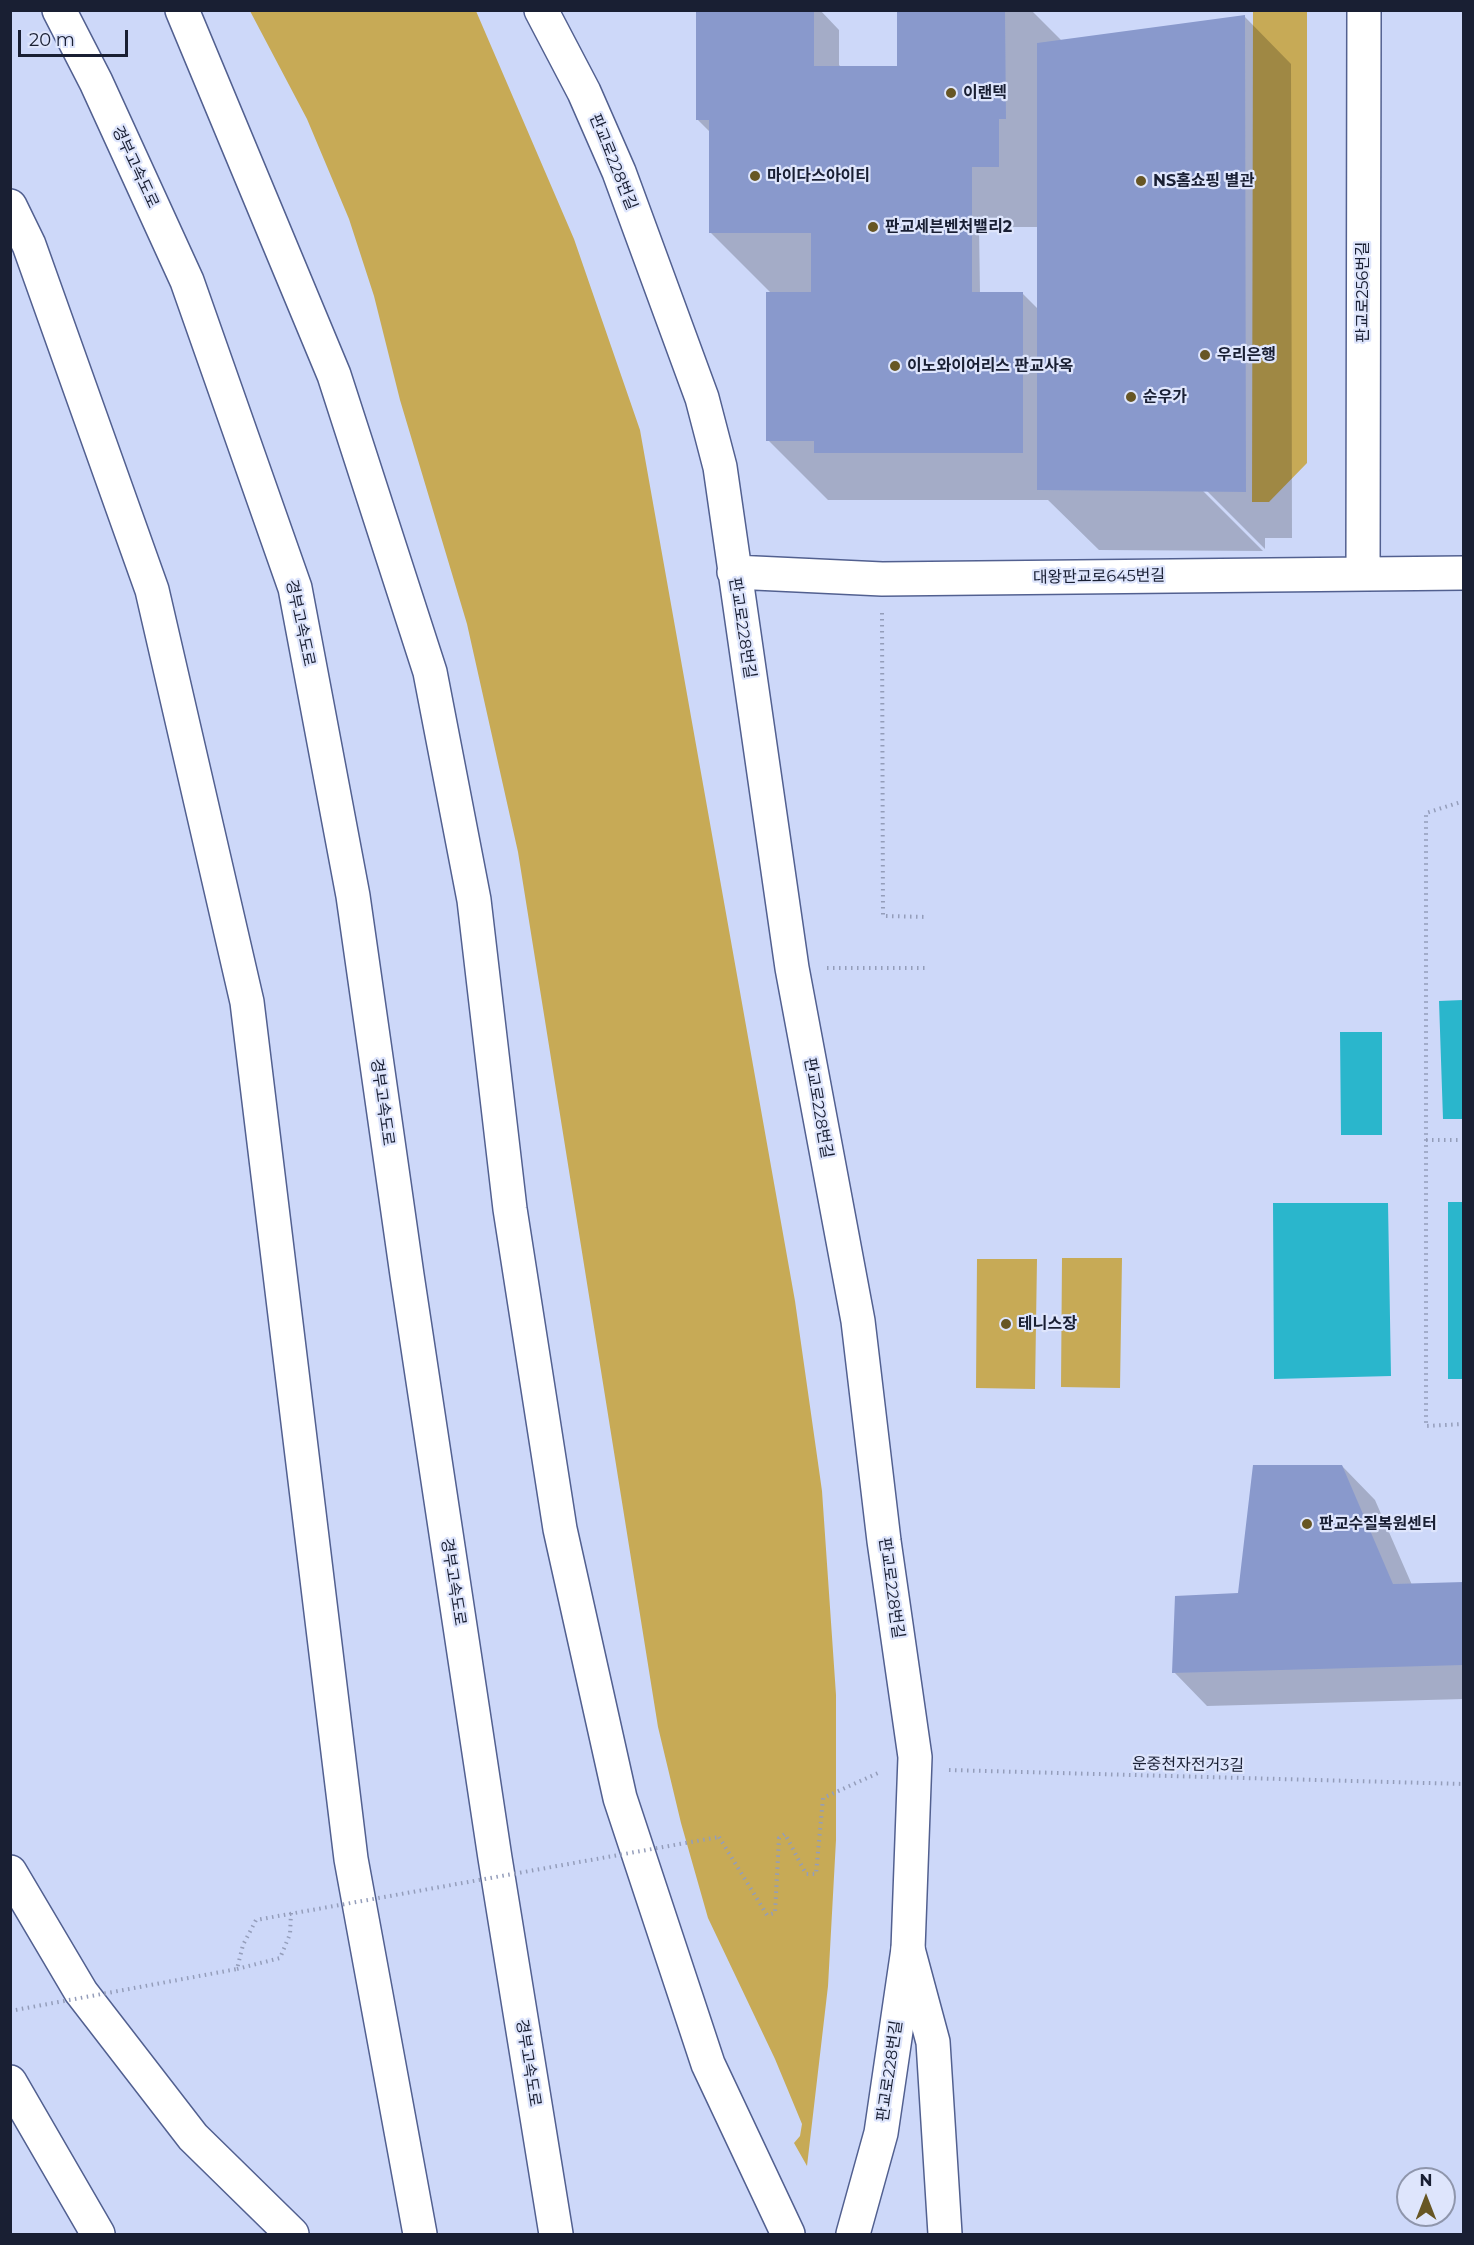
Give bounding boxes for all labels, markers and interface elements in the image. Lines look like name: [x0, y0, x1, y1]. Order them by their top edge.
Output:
scale bar: [21, 18, 130, 56]
text: 20 m: [29, 29, 75, 51]
place label: 이랜텍: [963, 83, 1007, 103]
marker: 이랜텍: [944, 86, 958, 100]
street label: 판교로228번길: [585, 111, 641, 213]
street label: 경부고속도로: [108, 123, 162, 211]
place label: 마이다스아이티: [767, 166, 870, 186]
marker: 마이다스아이티: [748, 169, 762, 183]
place label: NS홈쇼핑 별관: [1153, 171, 1254, 191]
marker: NS홈쇼핑 별관: [1134, 174, 1148, 188]
place label: 판교세븐벤처밸리2: [885, 217, 1012, 237]
marker: 판교세븐벤처밸리2: [866, 220, 880, 234]
street label: 판교로256번길: [1353, 241, 1373, 343]
place label: 우리은행: [1217, 345, 1276, 365]
marker: 우리은행: [1198, 348, 1212, 362]
place label: 이노와이어리스 판교사옥: [907, 356, 1073, 376]
marker: 이노와이어리스 판교사옥: [888, 359, 902, 373]
place label: 순우가: [1143, 387, 1187, 407]
marker: 순우가: [1124, 390, 1138, 404]
street label: 대왕판교로645번길: [1033, 566, 1165, 588]
street label: 판교로228번길: [725, 576, 759, 680]
street label: 경부고속도로: [281, 578, 319, 668]
street label: 판교로228번길: [800, 1056, 836, 1160]
street label: 경부고속도로: [366, 1057, 398, 1147]
place label: 테니스장: [1018, 1314, 1077, 1334]
marker: 테니스장: [999, 1317, 1013, 1331]
place label: 판교수질복원센터: [1319, 1514, 1437, 1534]
marker: 판교수질복원센터: [1300, 1517, 1314, 1531]
street label: 판교로228번길: [874, 1536, 908, 1640]
street label: 경부고속도로: [437, 1537, 469, 1627]
street label: 운중천자전거3길: [1132, 1754, 1244, 1776]
street label: 경부고속도로: [512, 2018, 544, 2108]
street label: 판교로228번길: [873, 2019, 907, 2123]
north arrow: [1396, 2167, 1456, 2227]
text: N: [1420, 2171, 1432, 2190]

